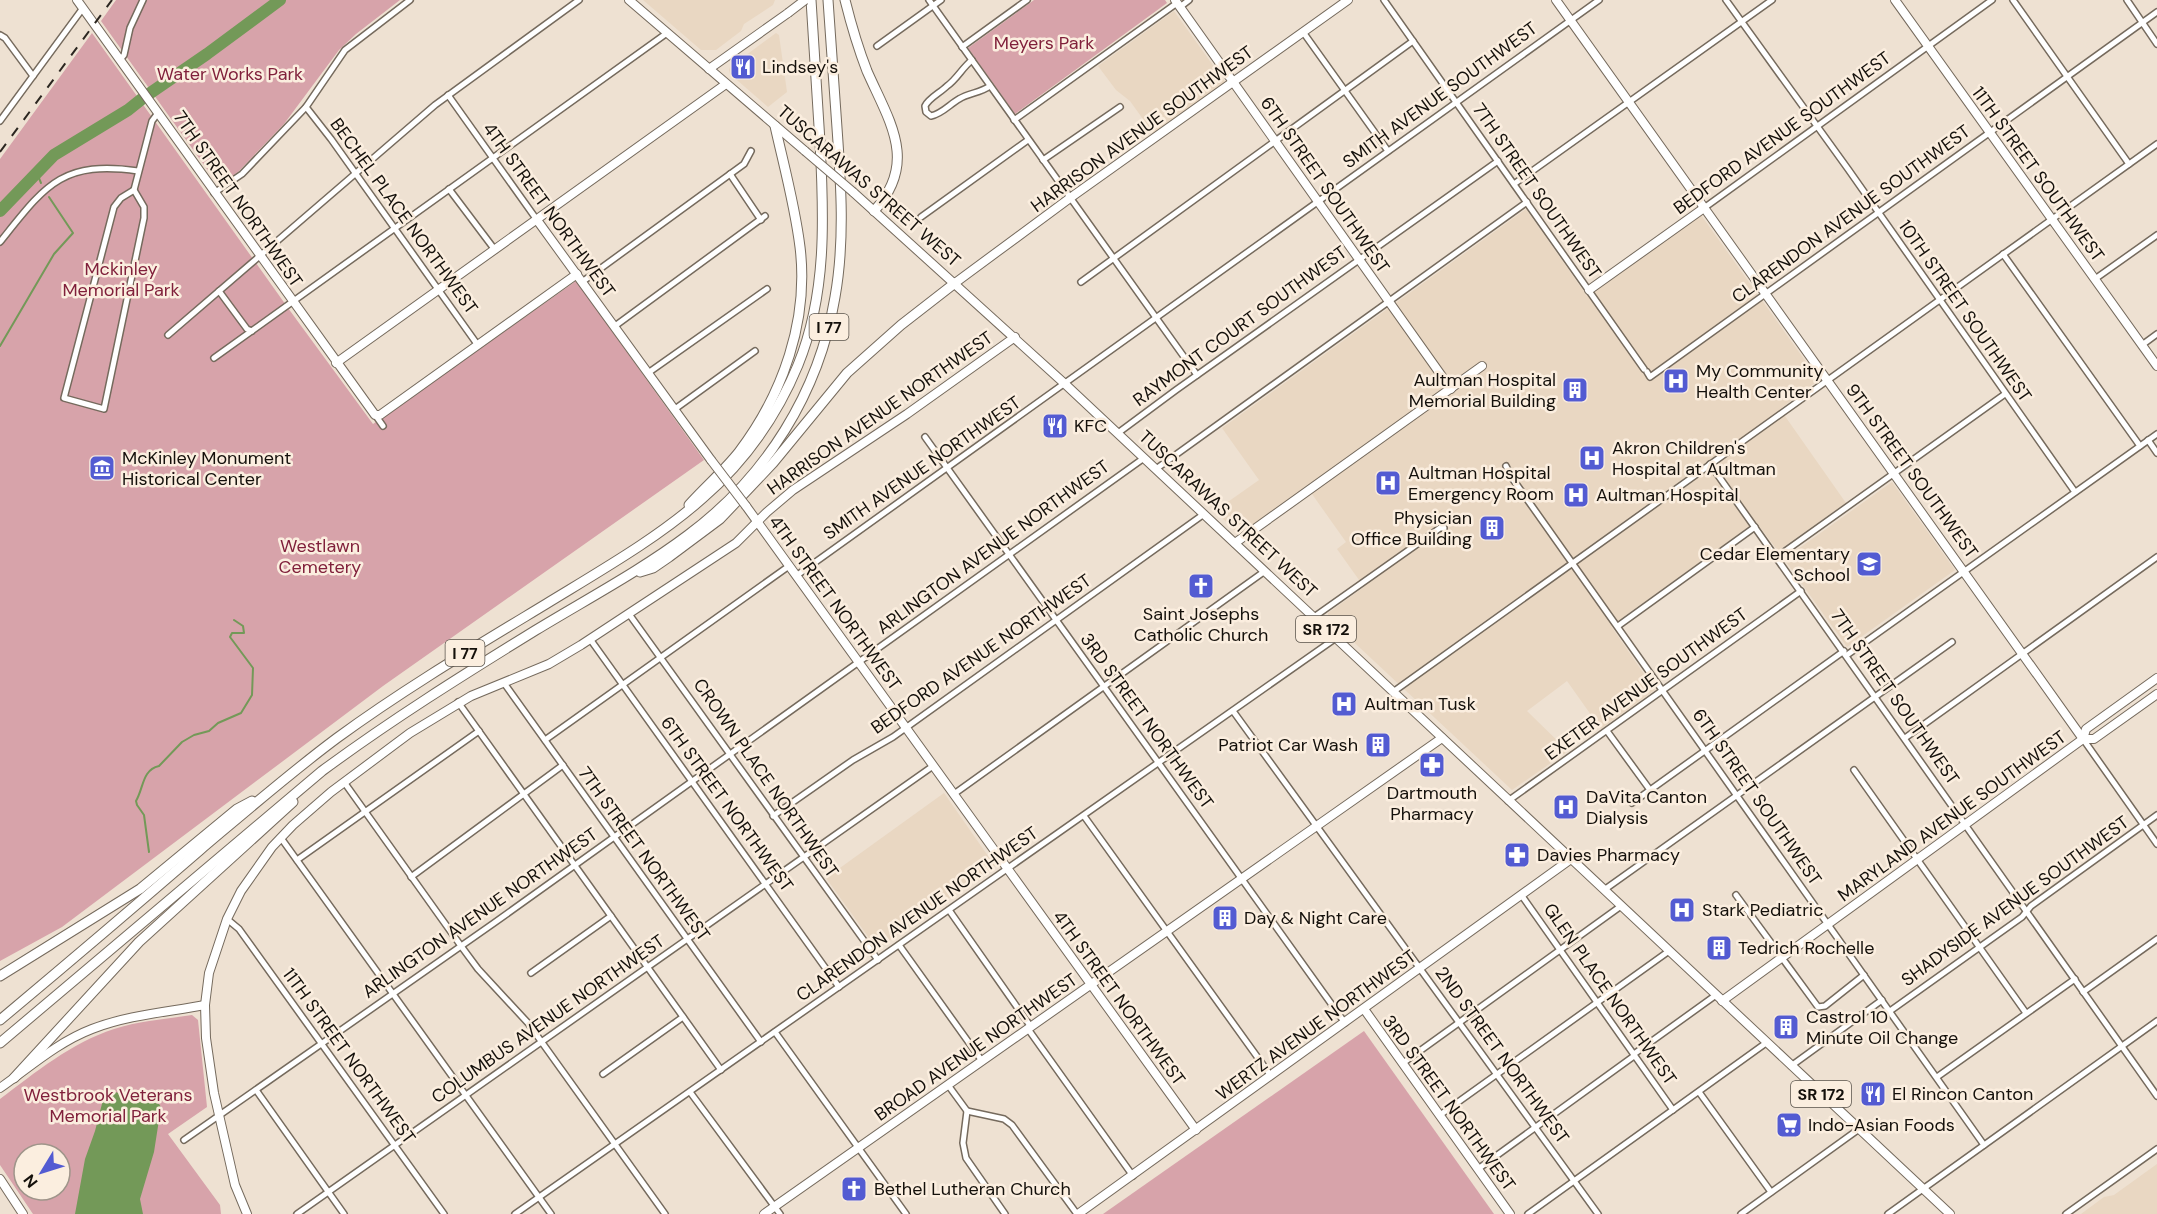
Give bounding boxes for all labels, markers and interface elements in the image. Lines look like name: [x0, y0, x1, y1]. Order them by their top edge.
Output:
street label: SMITH AVENUE SOUTHWEST: [1338, 16, 1542, 174]
park label: Meyers Park: [994, 31, 1094, 55]
street label: HARRISON AVENUE SOUTHWEST: [1026, 40, 1258, 218]
street label: BEDFORD AVENUE SOUTHWEST: [1669, 46, 1895, 220]
restaurant icon: Lindsey's: [728, 52, 758, 82]
place label: Lindsey's: [762, 55, 838, 79]
park label: Water Works Park: [157, 62, 303, 86]
street label: 11TH STREET SOUTHWEST: [1966, 82, 2110, 266]
street label: 6TH STREET SOUTHWEST: [1255, 92, 1395, 278]
street label: 7TH STREET SOUTHWEST: [1467, 98, 1607, 284]
street label: TUSCARAWAS STREET WEST: [772, 100, 966, 272]
street label: 7TH STREET NORTHWEST: [168, 106, 308, 292]
street label: BECHEL PLACE NORTHWEST: [325, 113, 483, 319]
street label: 4TH STREET NORTHWEST: [477, 118, 621, 302]
street label: CLARENDON AVENUE SOUTHWEST: [1727, 119, 1975, 309]
street label: 10TH STREET SOUTHWEST: [1893, 215, 2037, 407]
street label: RAYMONT COURT SOUTHWEST: [1128, 240, 1352, 412]
park label: Mckinley Memorial Park: [62, 257, 180, 302]
road number: I 77: [810, 314, 848, 340]
street label: HARRISON AVENUE NORTHWEST: [762, 326, 998, 500]
place label: My Community Health Center: [1696, 359, 1824, 404]
hospital icon: My Community Health Center: [1661, 366, 1691, 396]
place label: Aultman Hospital Memorial Building: [1409, 368, 1556, 413]
building icon: Aultman Hospital Memorial Building: [1560, 375, 1590, 405]
street label: 9TH STREET SOUTHWEST: [1840, 379, 1984, 563]
street label: SMITH AVENUE NORTHWEST: [819, 391, 1025, 545]
restaurant icon: KFC: [1040, 411, 1070, 441]
place label: KFC: [1074, 414, 1107, 438]
street label: TUSCARAWAS STREET WEST: [1134, 425, 1322, 603]
place label: Akron Children's Hospital at Aultman: [1612, 436, 1776, 481]
hospital icon: Akron Children's Hospital at Aultman: [1577, 443, 1607, 473]
place label: McKinley Monument Historical Center: [122, 446, 291, 491]
museum icon: McKinley Monument Historical Center: [87, 453, 117, 483]
street label: ARLINGTON AVENUE NORTHWEST: [872, 454, 1114, 640]
place label: Aultman Hospital Emergency Room: [1408, 461, 1554, 506]
hospital icon: Aultman Hospital Emergency Room: [1373, 468, 1403, 498]
hospital icon: Aultman Hospital: [1561, 480, 1591, 510]
place label: Aultman Hospital: [1596, 483, 1739, 507]
place label: Physician Office Building: [1351, 506, 1472, 551]
street label: 4TH STREET NORTHWEST: [763, 511, 907, 695]
building icon: Physician Office Building: [1477, 513, 1507, 543]
park label: Westlawn Cemetery: [279, 534, 361, 579]
place label: Cedar Elementary School: [1700, 542, 1850, 587]
school or university icon: Cedar Elementary School: [1854, 549, 1884, 579]
street label: BEDFORD AVENUE NORTHWEST: [866, 569, 1096, 739]
church icon: Saint Josephs Catholic Church: [1186, 571, 1216, 601]
place label: Saint Josephs Catholic Church: [1134, 602, 1268, 647]
street label: EXETER AVENUE SOUTHWEST: [1540, 602, 1752, 766]
street label: 7TH STREET SOUTHWEST: [1825, 604, 1965, 790]
road number: SR 172: [1296, 616, 1356, 642]
street label: 3RD STREET NORTHWEST: [1075, 628, 1219, 814]
road number: I 77: [446, 640, 484, 666]
street label: CROWN PLACE NORTHWEST: [688, 674, 844, 882]
hospital icon: Aultman Tusk: [1329, 689, 1359, 719]
place label: Aultman Tusk: [1364, 692, 1476, 716]
street label: 6TH STREET SOUTHWEST: [1687, 704, 1827, 890]
street label: 6TH STREET NORTHWEST: [655, 712, 799, 896]
street label: MARYLAND AVENUE SOUTHWEST: [1833, 725, 2071, 907]
building icon: Patriot Car Wash: [1363, 730, 1393, 760]
place label: Patriot Car Wash: [1218, 733, 1358, 757]
pharmacy icon: Dartmouth Pharmacy: [1417, 750, 1447, 780]
street label: 7TH STREET NORTHWEST: [573, 762, 715, 946]
place label: Dartmouth Pharmacy: [1387, 781, 1477, 826]
place label: DaVita Canton Dialysis: [1586, 785, 1707, 830]
hospital icon: DaVita Canton Dialysis: [1551, 792, 1581, 822]
street label: SHADYSIDE AVENUE SOUTHWEST: [1896, 810, 2134, 992]
street label: CLARENDON AVENUE NORTHWEST: [791, 821, 1043, 1007]
street label: ARLINGTON AVENUE NORTHWEST: [358, 822, 602, 1004]
pharmacy icon: Davies Pharmacy: [1502, 840, 1532, 870]
place label: Davies Pharmacy: [1537, 843, 1680, 867]
hospital icon: Stark Pediatric: [1667, 895, 1697, 925]
street label: GLEN PLACE NORTHWEST: [1538, 898, 1682, 1090]
place label: Stark Pediatric: [1702, 898, 1823, 922]
building icon: Day & Night Care: [1210, 903, 1240, 933]
street label: 4TH STREET NORTHWEST: [1047, 906, 1191, 1090]
place label: Day & Night Care: [1244, 906, 1387, 930]
street label: COLUMBUS AVENUE NORTHWEST: [427, 929, 669, 1109]
building icon: Tedrich Rochelle: [1704, 933, 1734, 963]
place label: Tedrich Rochelle: [1738, 936, 1874, 960]
street label: WERTZ AVENUE NORTHWEST: [1211, 944, 1421, 1106]
street label: 2ND STREET NORTHWEST: [1430, 962, 1574, 1148]
street label: 11TH STREET NORTHWEST: [277, 963, 421, 1149]
street label: BROAD AVENUE NORTHWEST: [870, 968, 1082, 1126]
place label: Castrol 10 Minute Oil Change: [1806, 1005, 1958, 1050]
street label: 3RD STREET NORTHWEST: [1377, 1010, 1521, 1196]
building icon: Castrol 10 Minute Oil Change: [1771, 1012, 1801, 1042]
restaurant icon: El Rincon Canton: [1858, 1079, 1888, 1109]
road number: SR 172: [1791, 1081, 1851, 1107]
place label: El Rincon Canton: [1892, 1082, 2033, 1106]
park label: Westbrook Veterans Memorial Park: [24, 1083, 192, 1128]
supermarket icon: Indo-Asian Foods: [1774, 1110, 1804, 1140]
place label: Indo-Asian Foods: [1808, 1113, 1955, 1137]
north arrow: [12, 1142, 72, 1202]
text: N: [19, 1170, 42, 1192]
church icon: Bethel Lutheran Church: [839, 1174, 869, 1204]
place label: Bethel Lutheran Church: [874, 1177, 1071, 1201]

